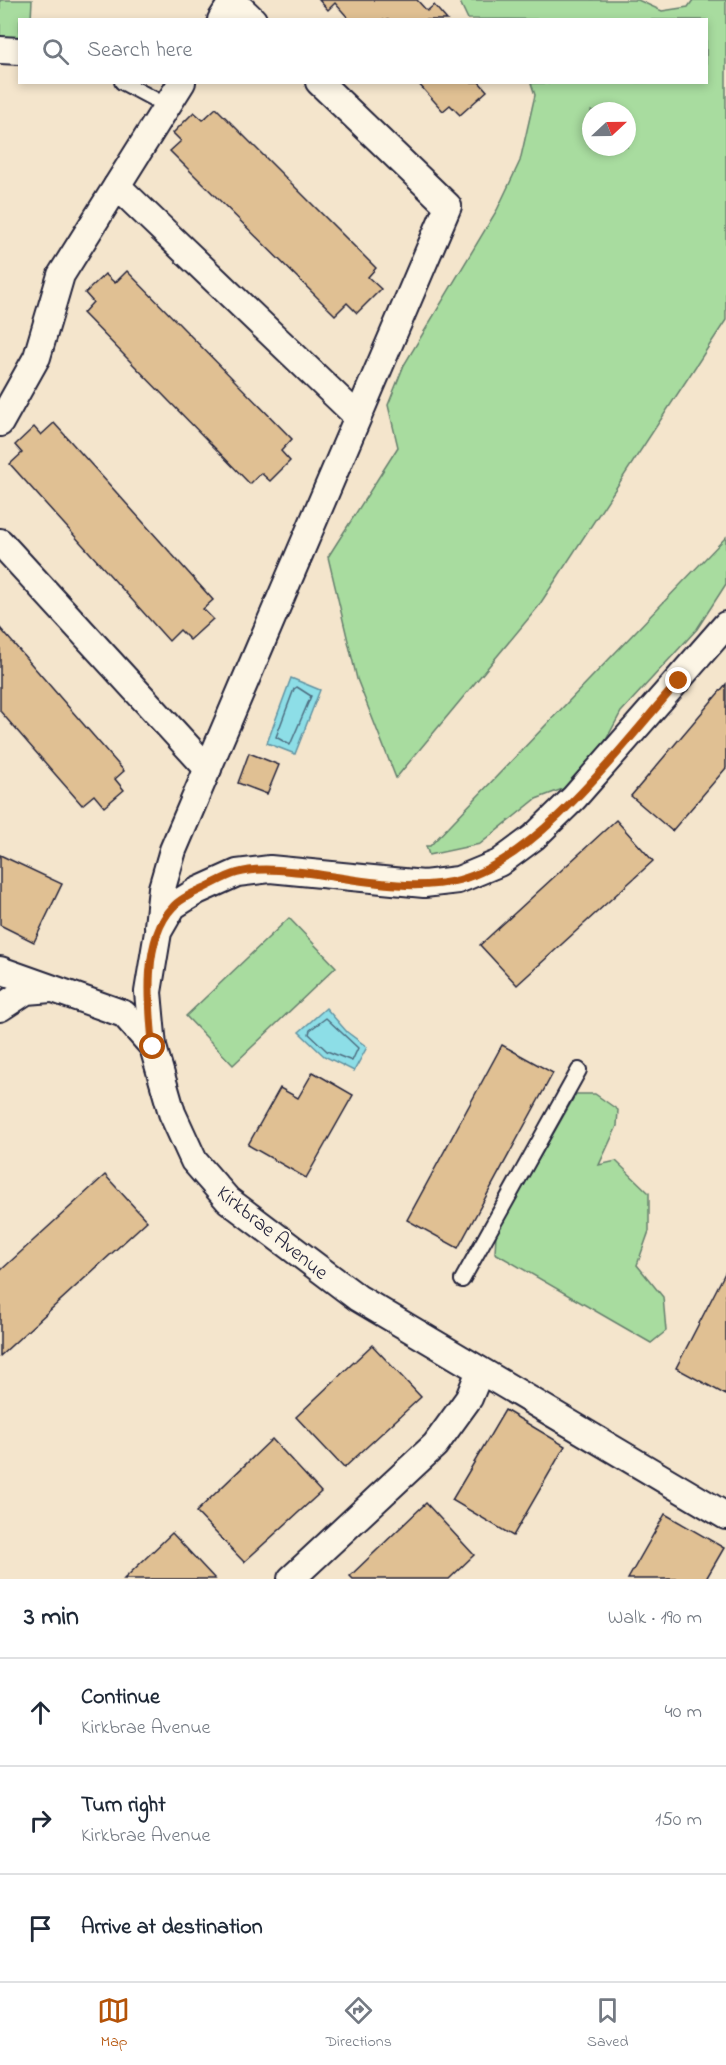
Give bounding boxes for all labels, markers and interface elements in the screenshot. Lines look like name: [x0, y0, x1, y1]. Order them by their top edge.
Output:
search box: [18, 18, 708, 84]
icon: search: [39, 35, 72, 68]
text: Search here: [87, 35, 192, 67]
north arrow: [582, 102, 636, 156]
route end: [665, 667, 691, 693]
route start: [139, 1033, 165, 1059]
street label: Kirkbrae Avenue: [209, 1179, 335, 1288]
text: 3 min: [24, 1599, 79, 1637]
text: Walk · 190 m: [608, 1604, 702, 1633]
text: Continue: [81, 1682, 160, 1714]
icon: ahead: [24, 1696, 57, 1729]
text: 40 m: [665, 1698, 702, 1727]
text: Kirkbrae Avenue: [81, 1714, 211, 1743]
text: Turn right: [81, 1790, 166, 1822]
icon: right: [24, 1804, 57, 1837]
text: 150 m: [655, 1806, 702, 1835]
text: Kirkbrae Avenue: [81, 1822, 211, 1851]
icon: arrive: [24, 1912, 57, 1945]
text: Arrive at destination: [81, 1912, 263, 1944]
tab: Map: [97, 1994, 130, 2054]
tab: Directions: [325, 1994, 392, 2054]
tab: Saved: [587, 1994, 629, 2054]

